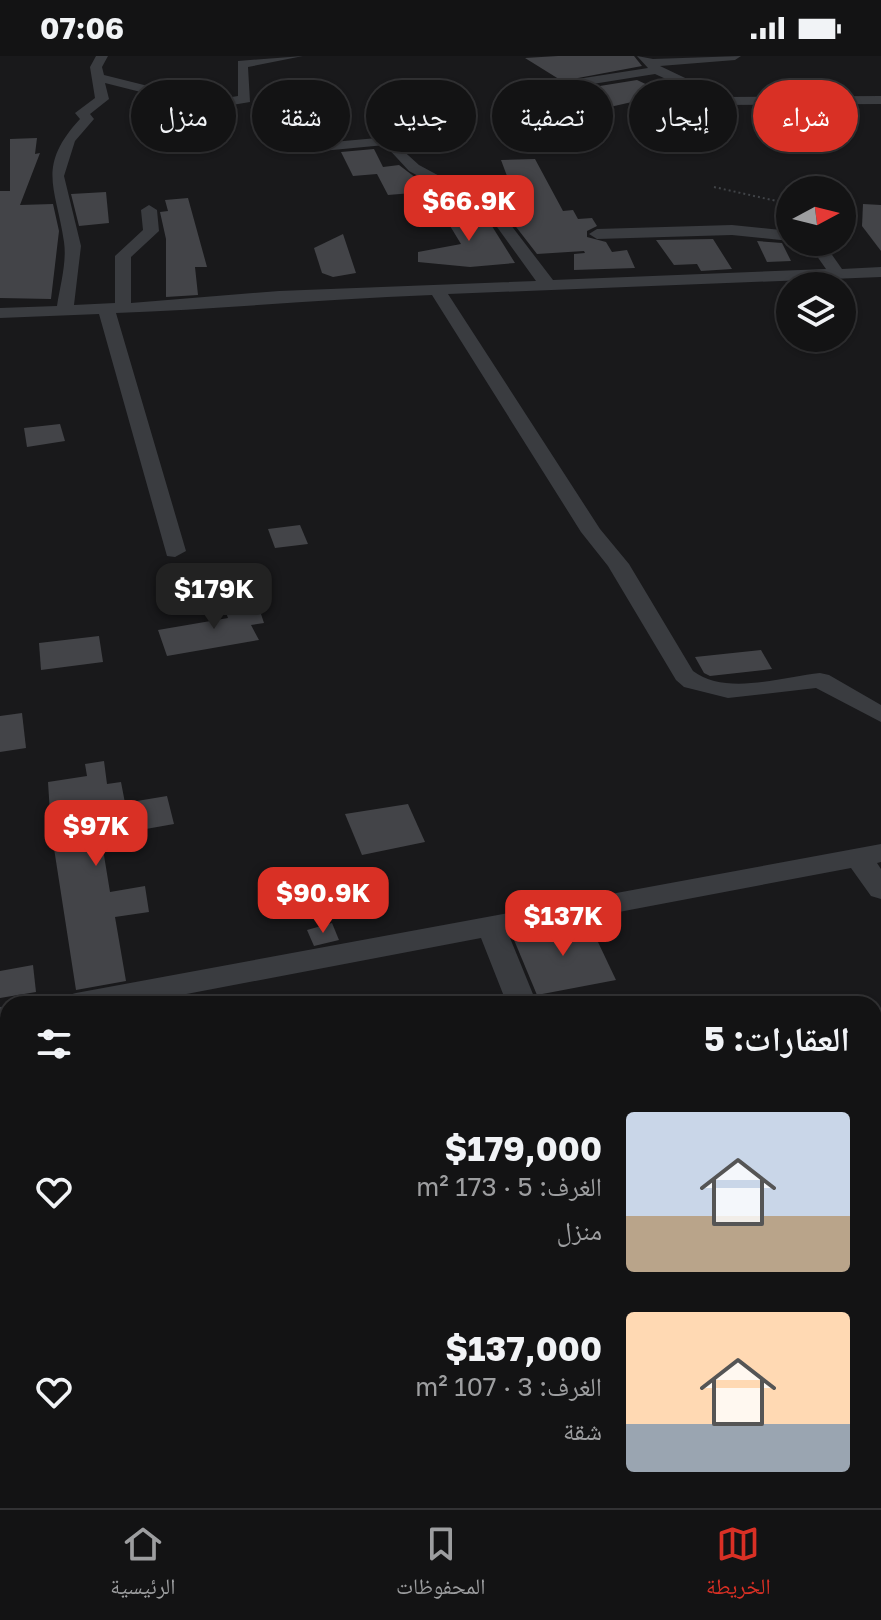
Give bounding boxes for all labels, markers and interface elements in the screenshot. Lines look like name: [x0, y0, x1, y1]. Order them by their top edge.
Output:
text: 07:06: [40, 10, 124, 46]
chip: منزل: [131, 80, 236, 152]
chip: شقة: [252, 80, 350, 152]
chip: جديد: [366, 80, 476, 152]
chip: تصفية: [492, 80, 613, 152]
chip: إيجار: [629, 80, 737, 152]
chip: شراء: [753, 80, 858, 152]
pin: $66.9K: [404, 175, 534, 243]
north arrow: [776, 176, 856, 256]
map controls: [776, 176, 856, 352]
text: $66.9K: [422, 185, 516, 216]
button: layers: [776, 272, 856, 352]
pin: $179K: [158, 563, 270, 631]
text: $179K: [174, 573, 254, 604]
pin: $97K: [49, 800, 143, 868]
text: $97K: [63, 810, 129, 841]
pin: $90.9K: [258, 867, 388, 935]
text: $90.9K: [276, 877, 370, 908]
pin: $137K: [507, 890, 619, 958]
text: $137K: [523, 900, 603, 931]
text: العقارات: 5: [704, 1018, 850, 1058]
icon: filters: [32, 1022, 76, 1066]
text: $179,000: [444, 1128, 602, 1168]
icon: home: [690, 1144, 786, 1240]
icon: heart: [32, 1170, 76, 1214]
text: الغرف: 5 · 173 m²: [416, 1171, 602, 1202]
text: منزل: [557, 1215, 602, 1246]
text: $137,000: [445, 1328, 602, 1368]
icon: home: [690, 1344, 786, 1440]
icon: heart: [32, 1370, 76, 1414]
text: الغرف: 3 · 107 m²: [415, 1371, 602, 1402]
text: شقة: [563, 1415, 602, 1446]
tab: الرئيسية: [110, 1522, 175, 1608]
tab: المحفوظات: [396, 1522, 486, 1608]
tab: الخريطة: [706, 1522, 771, 1608]

